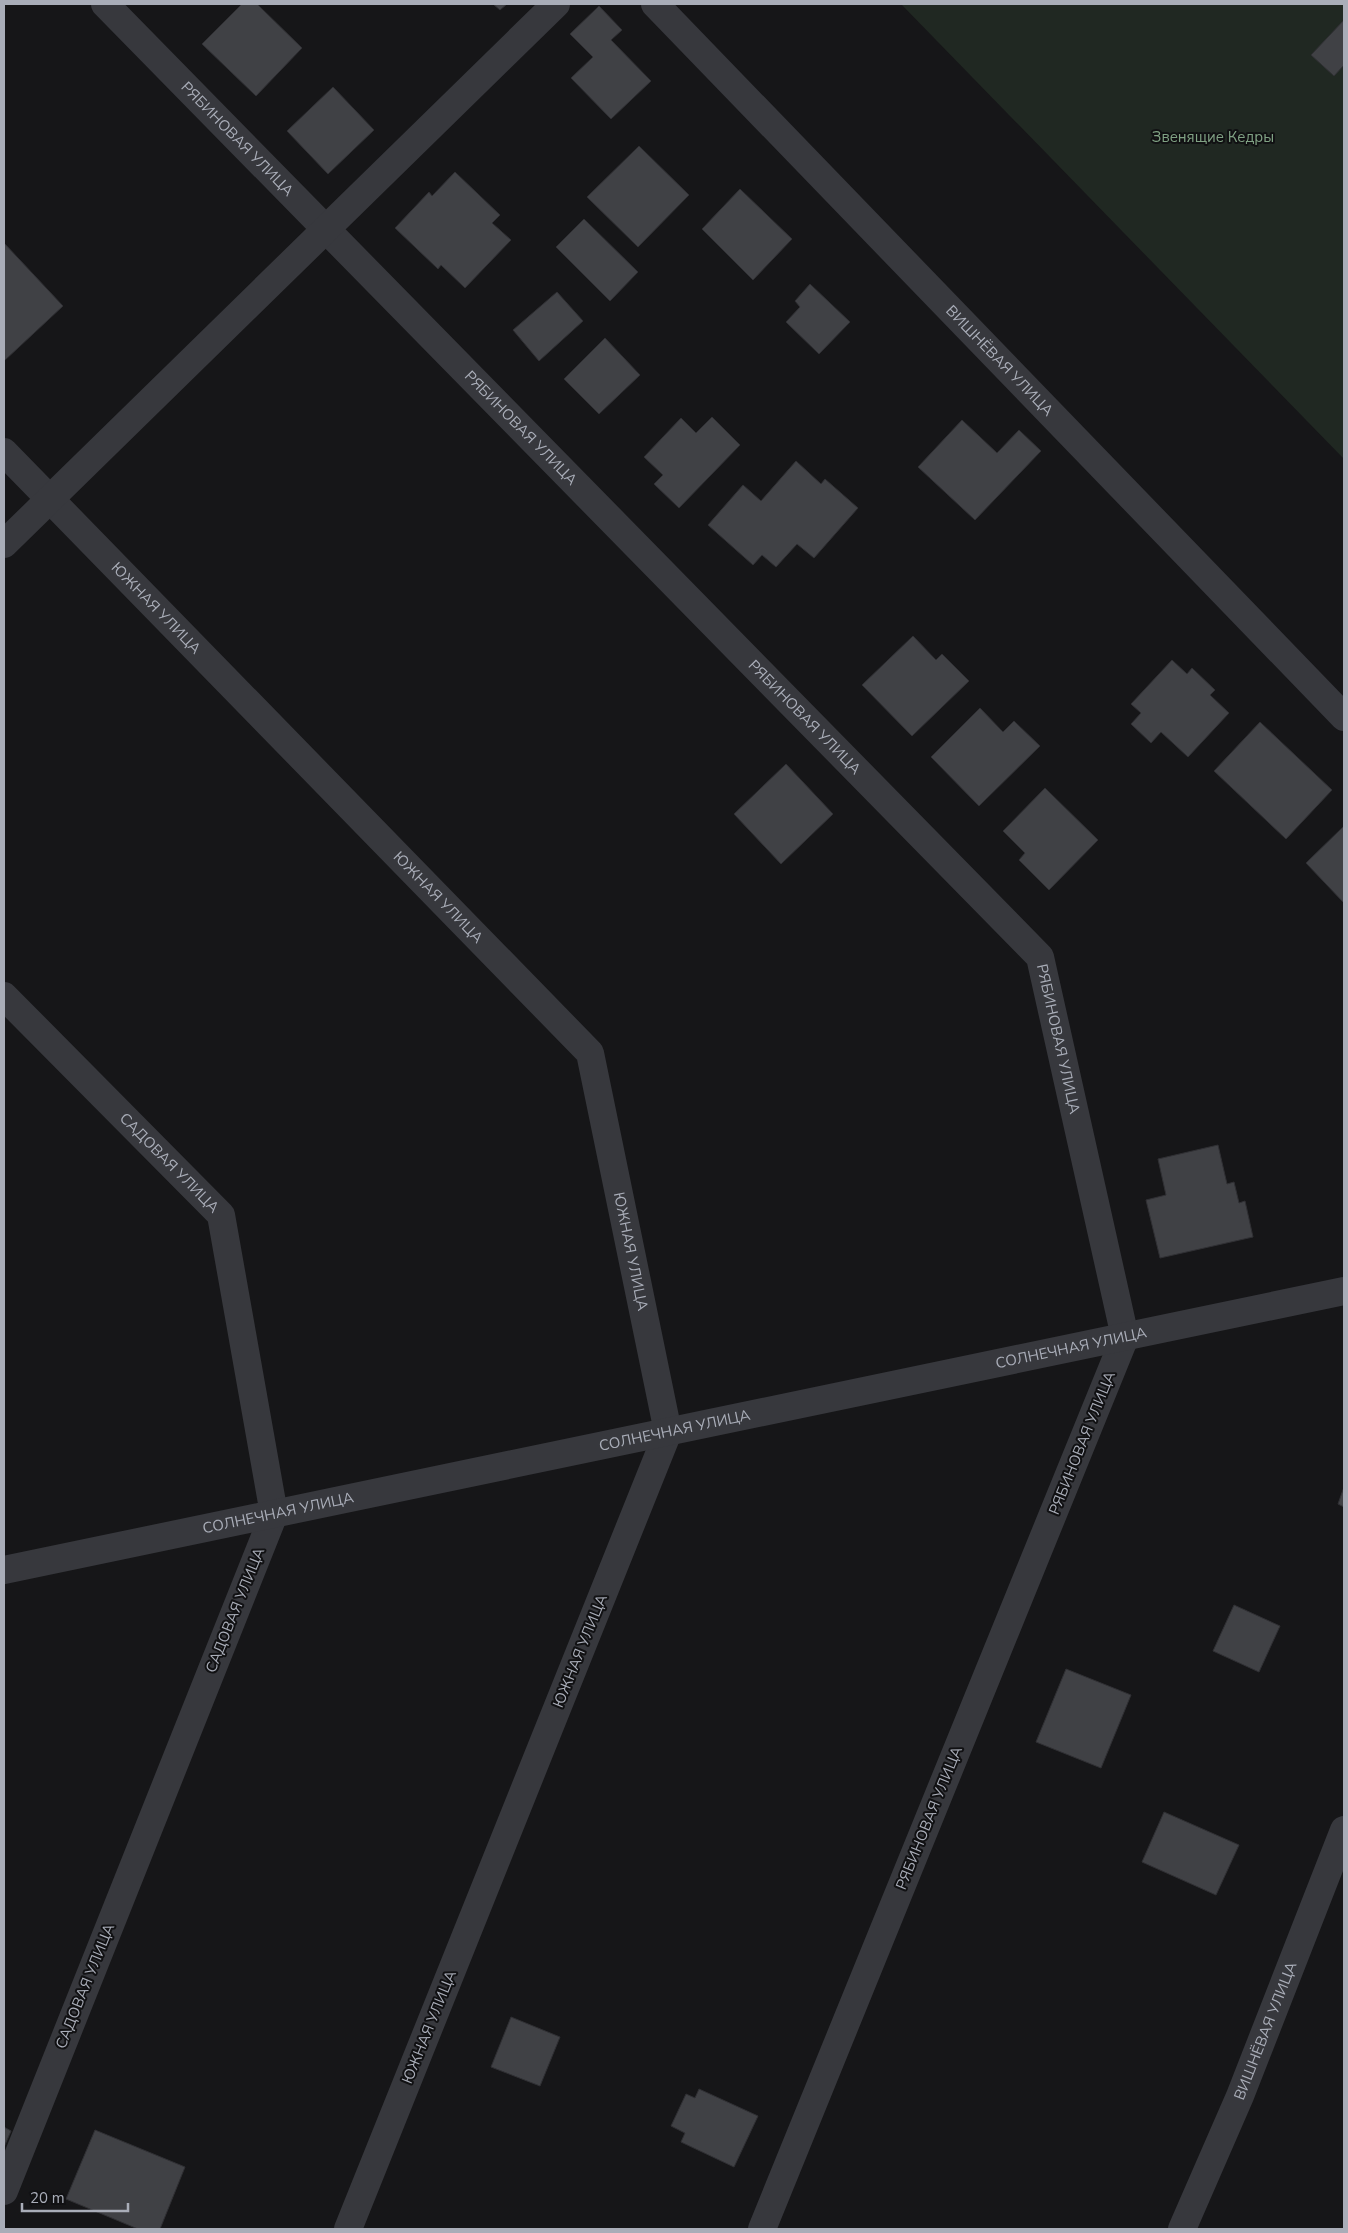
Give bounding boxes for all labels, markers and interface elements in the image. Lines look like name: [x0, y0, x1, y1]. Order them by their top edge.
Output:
street label: РЯБИНОВАЯ УЛИЦА: [177, 77, 298, 201]
park label: Звенящие Кедры: [1152, 127, 1274, 147]
street label: ВИШНЁВАЯ УЛИЦА: [941, 301, 1058, 420]
street label: РЯБИНОВАЯ УЛИЦА: [460, 366, 582, 490]
street label: ЮЖНАЯ УЛИЦА: [107, 558, 206, 658]
street label: РЯБИНОВАЯ УЛИЦА: [744, 655, 865, 779]
street label: ЮЖНАЯ УЛИЦА: [389, 847, 488, 948]
street label: РЯБИНОВАЯ УЛИЦА: [1032, 962, 1085, 1116]
street label: САДОВАЯ УЛИЦА: [115, 1108, 224, 1217]
street label: ЮЖНАЯ УЛИЦА: [609, 1190, 653, 1313]
street label: СОЛНЕЧНАЯ УЛИЦА: [994, 1322, 1149, 1373]
street label: РЯБИНОВАЯ УЛИЦА: [1044, 1368, 1120, 1518]
street label: СОЛНЕЧНАЯ УЛИЦА: [597, 1405, 752, 1456]
street label: СОЛНЕЧНАЯ УЛИЦА: [201, 1487, 356, 1538]
street label: САДОВАЯ УЛИЦА: [201, 1544, 269, 1676]
street label: ЮЖНАЯ УЛИЦА: [548, 1591, 612, 1711]
street label: РЯБИНОВАЯ УЛИЦА: [891, 1743, 967, 1893]
street label: САДОВАЯ УЛИЦА: [51, 1920, 119, 2052]
street label: ВИШНЁВАЯ УЛИЦА: [1229, 1959, 1302, 2103]
street label: ЮЖНАЯ УЛИЦА: [397, 1967, 461, 2087]
scale bar: [22, 2180, 129, 2212]
text: 20 m: [30, 2188, 65, 2208]

